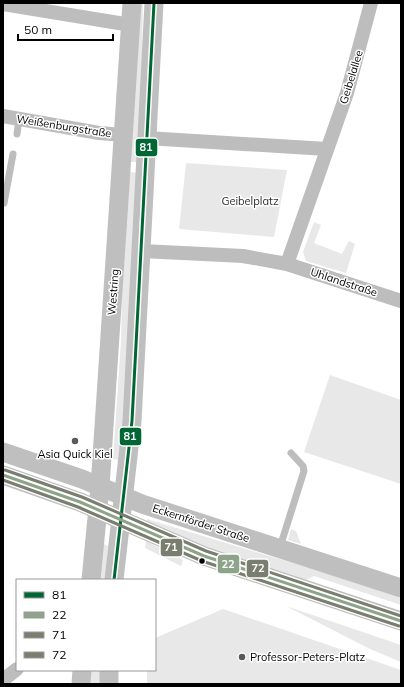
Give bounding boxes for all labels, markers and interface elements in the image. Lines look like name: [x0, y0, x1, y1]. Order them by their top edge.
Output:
scale bar: [18, 16, 113, 42]
text: 50 m: [24, 22, 52, 37]
street label: Geibelallee: [336, 48, 366, 106]
street label: Weißenburgstraße: [16, 112, 112, 140]
line badge: 81: [135, 138, 158, 157]
text: 81: [139, 140, 153, 154]
park label: Geibelplatz: [221, 194, 279, 208]
street label: Uhlandstraße: [309, 265, 379, 299]
street label: Westring: [104, 268, 122, 316]
line badge: 81: [119, 427, 142, 446]
text: 81: [123, 429, 137, 443]
marker: Asia Quick Kiel: [70, 436, 80, 446]
place label: Asia Quick Kiel: [37, 447, 113, 461]
street label: Eckernförder Straße: [151, 501, 251, 545]
line badge: 71: [160, 538, 183, 557]
text: 71: [164, 540, 178, 554]
line badge: 22: [217, 554, 240, 574]
unlabelled marker: [197, 556, 207, 566]
text: 22: [221, 557, 235, 571]
line badge: 72: [246, 559, 269, 578]
text: 72: [251, 561, 265, 575]
legend: [16, 579, 156, 671]
text: 81: [52, 587, 66, 602]
text: 22: [52, 607, 66, 622]
text: 71: [52, 627, 66, 642]
text: 72: [52, 647, 66, 662]
place label: Professor-Peters-Platz: [250, 650, 365, 664]
marker: Professor-Peters-Platz: [237, 652, 247, 662]

